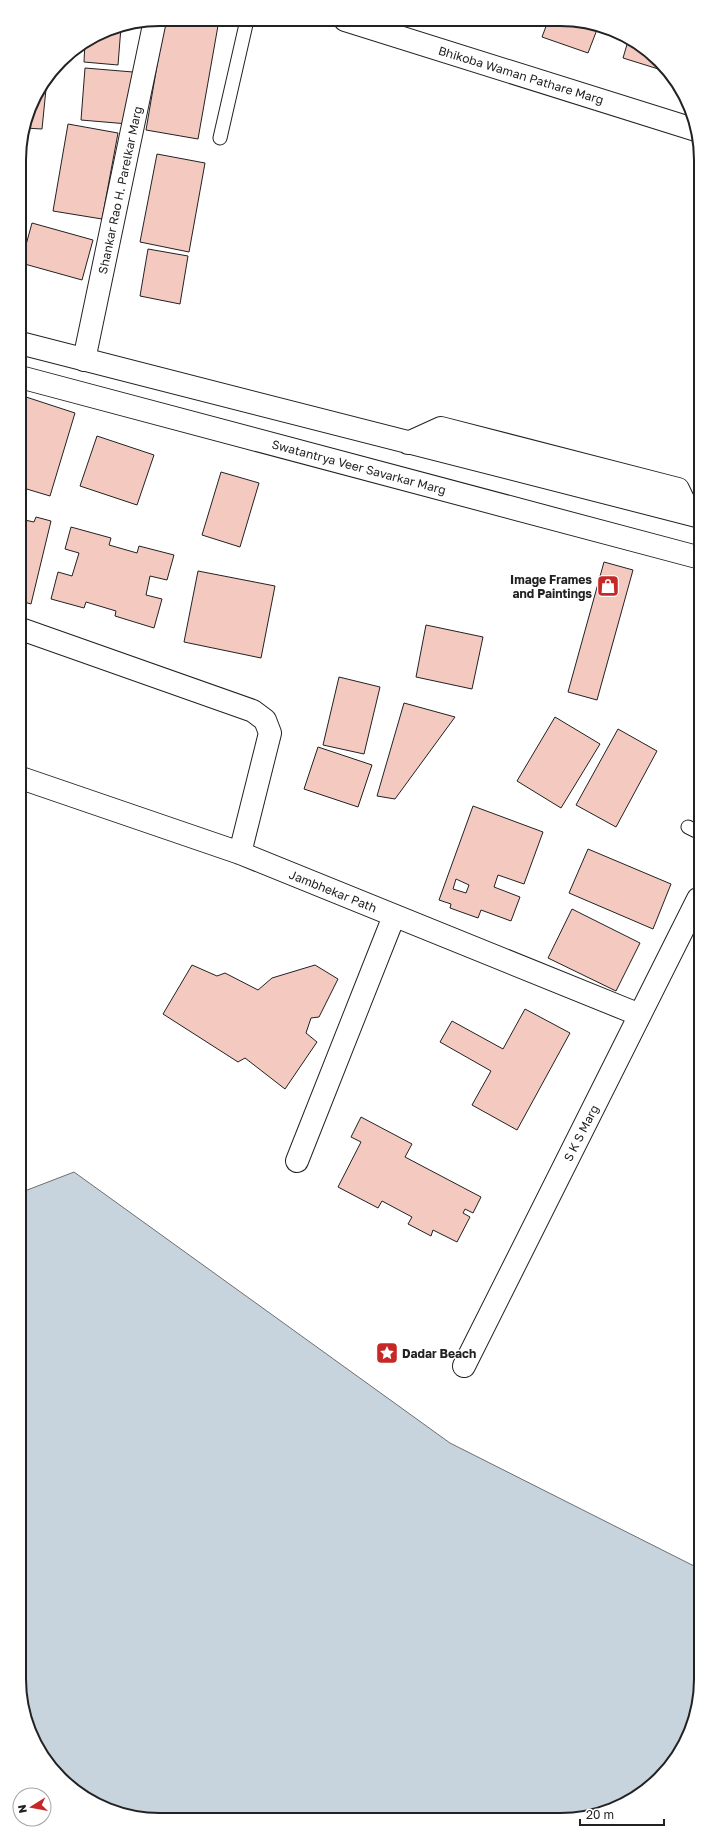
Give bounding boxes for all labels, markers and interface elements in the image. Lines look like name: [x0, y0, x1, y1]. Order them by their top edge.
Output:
street label: Bhikoba Waman Pathare Marg: [437, 43, 605, 107]
street label: Shankar Rao H. Parelkar Marg: [95, 105, 145, 275]
street label: Swatantrya Veer Savarkar Marg: [270, 437, 448, 497]
place label: Image Frames and Paintings: [510, 572, 592, 601]
shop icon: Image Frames and Paintings: [595, 573, 621, 599]
street label: Jambhekar Path: [287, 867, 379, 915]
street label: S K S Marg: [560, 1102, 602, 1164]
place icon: Dadar Beach: [374, 1340, 400, 1366]
place label: Dadar Beach: [402, 1346, 476, 1361]
north arrow: [12, 1787, 52, 1827]
scale bar: [580, 1801, 664, 1827]
text: N: [15, 1804, 29, 1814]
text: 20 m: [586, 1807, 614, 1822]

